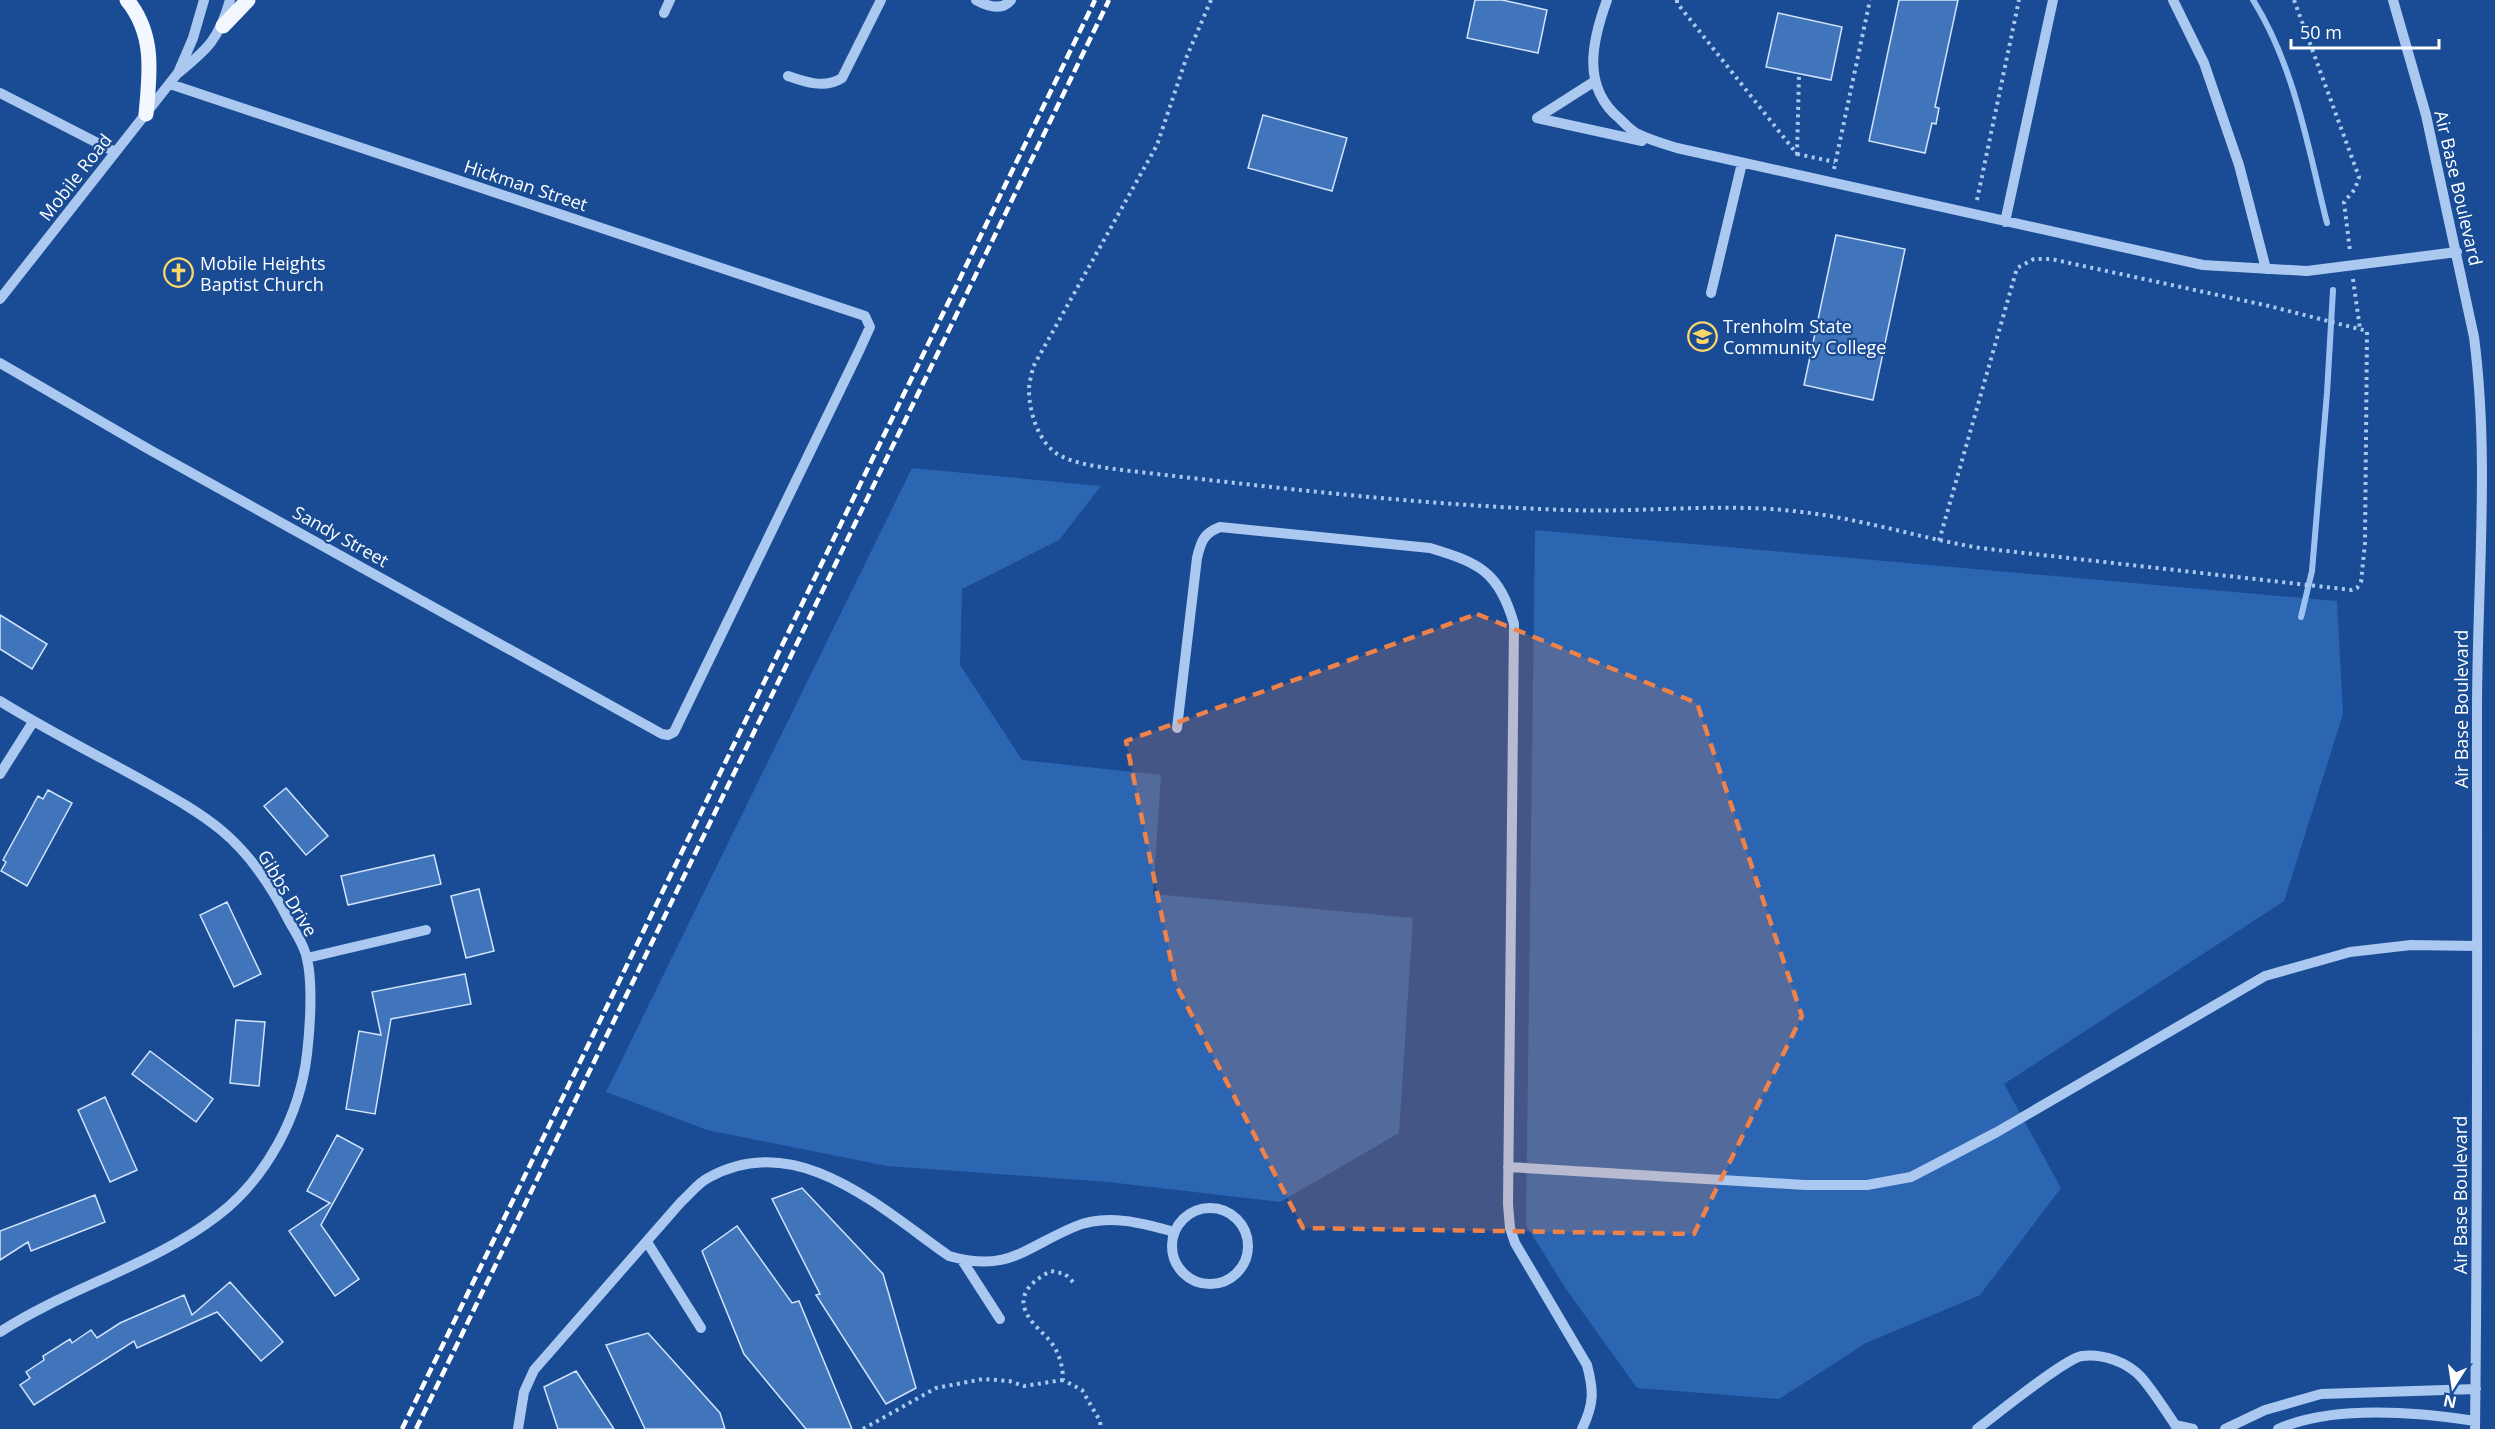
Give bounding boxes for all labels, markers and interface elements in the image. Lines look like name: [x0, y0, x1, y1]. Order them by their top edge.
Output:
scale bar: [2291, 12, 2440, 50]
text: 50 m: [2300, 20, 2342, 44]
street label: Air Base Boulevard: [2429, 108, 2489, 268]
street label: Mobile Road: [33, 128, 117, 226]
street label: Hickman Street: [461, 154, 591, 216]
place label: Mobile Heights Baptist Church: [200, 251, 326, 296]
church icon: Mobile Heights Baptist Church: [163, 257, 195, 289]
place label: Trenholm State Community College: [1723, 314, 1886, 359]
school or university icon: Trenholm State Community College: [1686, 320, 1718, 352]
street label: Sandy Street: [289, 500, 393, 572]
street label: Air Base Boulevard: [2449, 630, 2473, 788]
street label: Gibbs Drive: [253, 845, 323, 941]
street label: Air Base Boulevard: [2448, 1116, 2472, 1274]
north arrow: [2423, 1357, 2483, 1417]
text: N: [2441, 1390, 2459, 1414]

